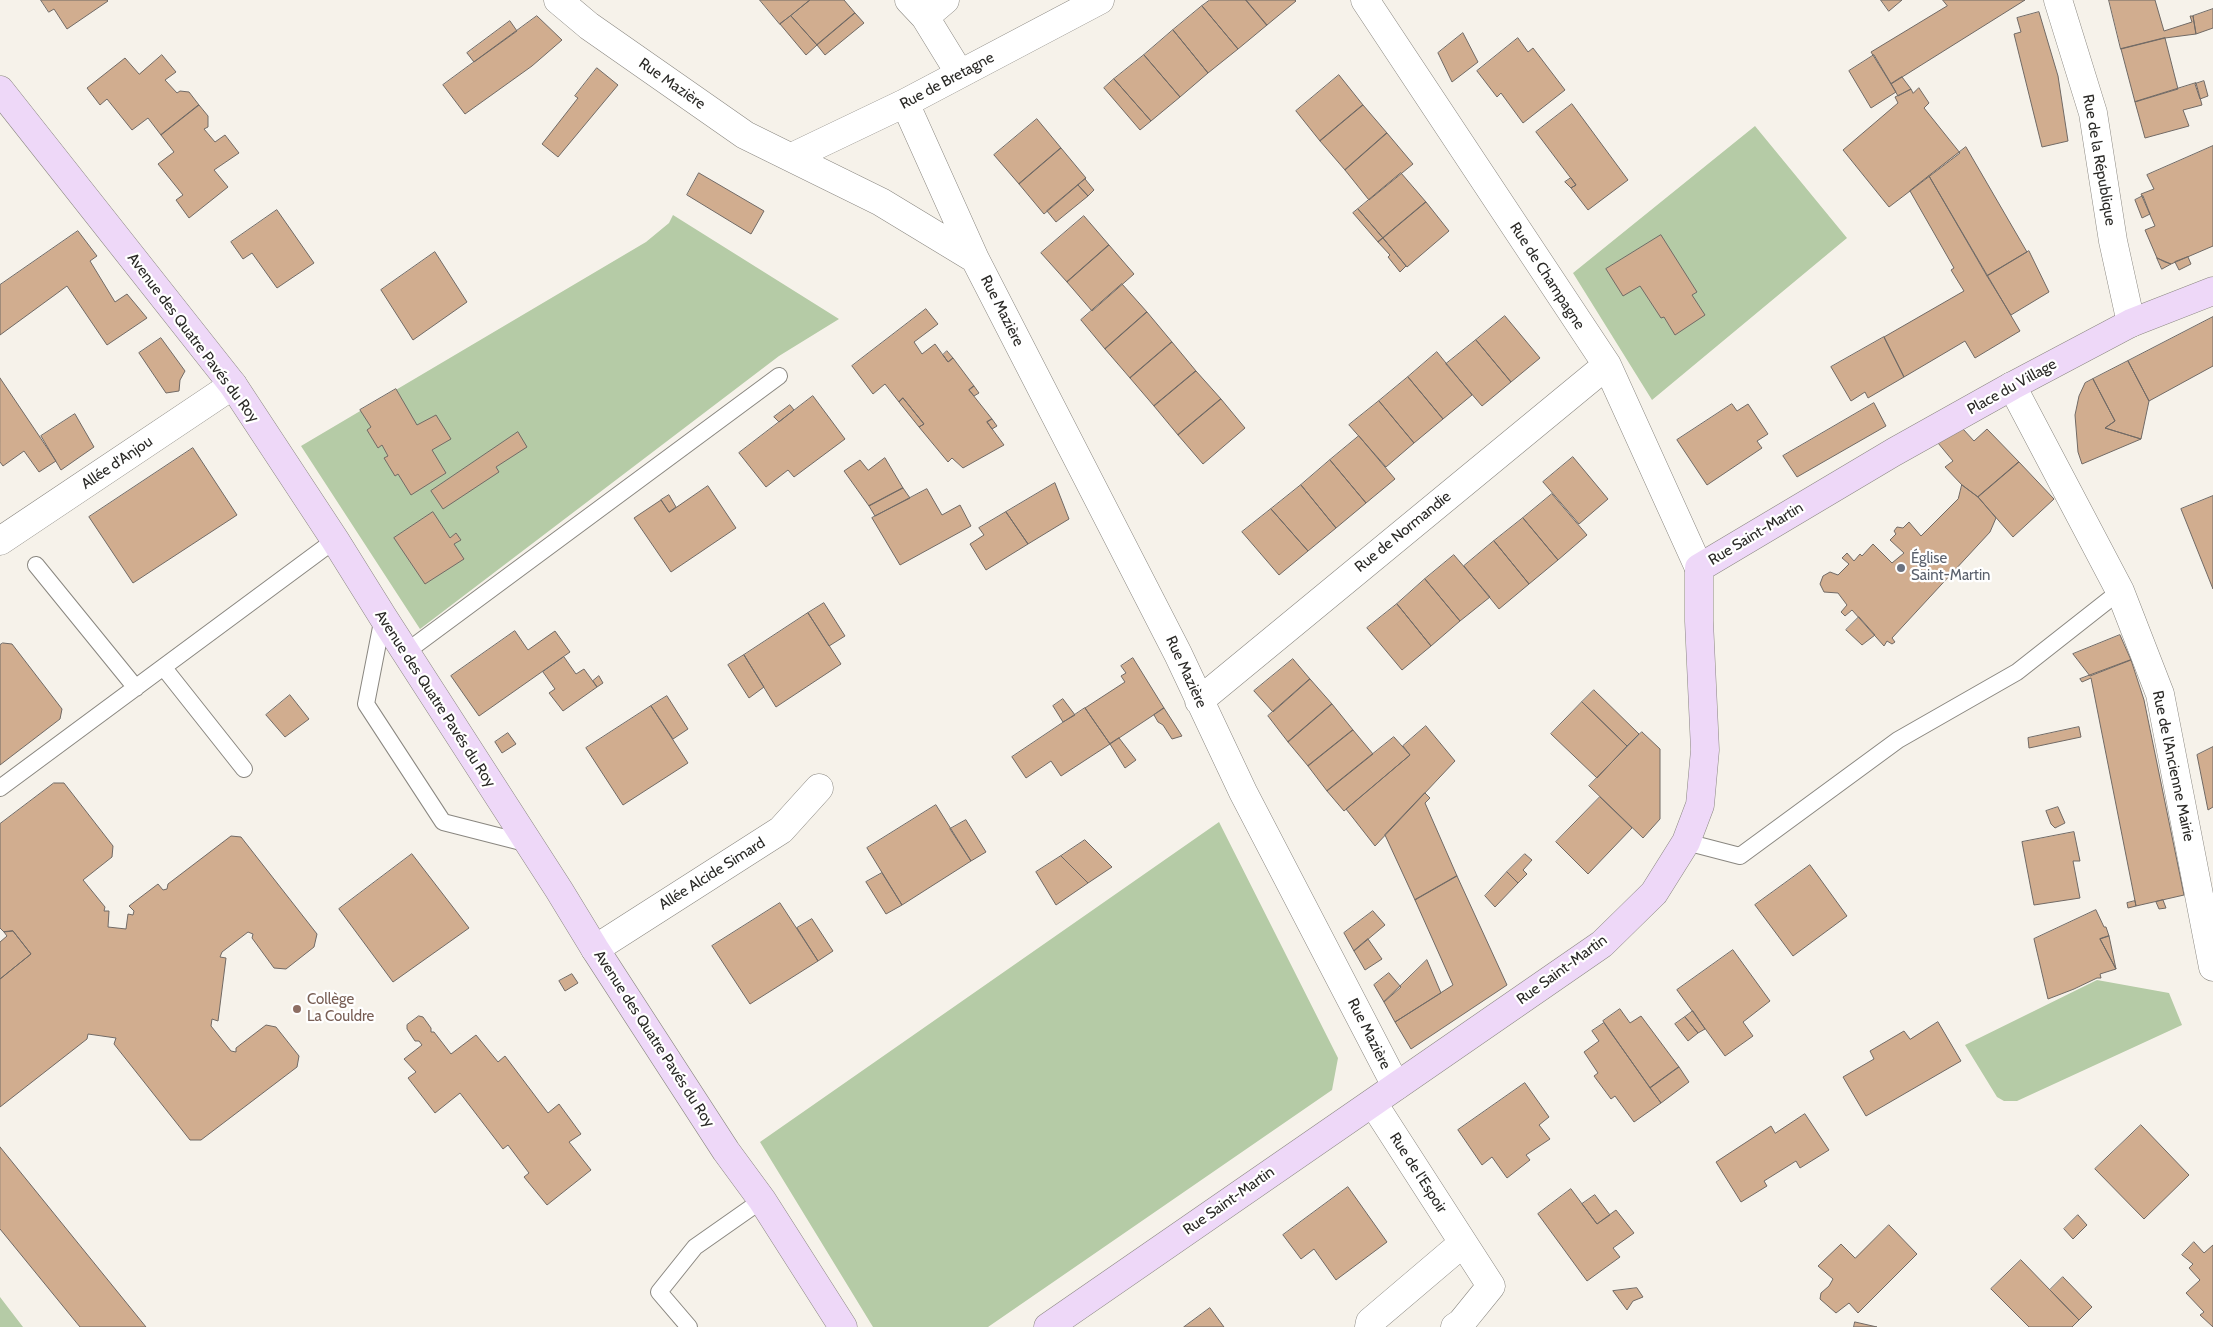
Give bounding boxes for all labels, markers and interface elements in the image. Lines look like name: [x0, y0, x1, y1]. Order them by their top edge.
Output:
street label: Rue de Bretagne: [897, 49, 997, 113]
street label: Rue Mazière: [635, 54, 709, 114]
street label: Rue de la République: [2079, 93, 2119, 227]
street label: Rue de Champagne: [1506, 219, 1588, 333]
street label: Avenue des Quatre Pavés du Roy: [123, 250, 263, 426]
street label: Rue Mazière: [976, 273, 1028, 349]
street label: Place du Village: [1964, 355, 2060, 419]
street label: Allée d'Anjou: [78, 433, 156, 493]
street label: Rue de Normandie: [1351, 488, 1455, 576]
street label: Rue Saint-Martin: [1705, 499, 1807, 569]
place label: Église Saint-Martin: [1911, 550, 1990, 585]
marker: Église Saint-Martin: [1895, 562, 1907, 574]
street label: Avenue des Quatre Pavés du Roy: [371, 607, 499, 791]
street label: Rue Mazière: [1162, 633, 1210, 711]
street label: Rue de l'Ancienne Mairie: [2148, 689, 2198, 843]
street label: Allée Alcide Simard: [656, 834, 768, 914]
street label: Rue Saint-Martin: [1513, 931, 1611, 1009]
street label: Avenue des Quatre Pavés du Roy: [590, 947, 718, 1131]
place label: Collège La Couldre: [307, 991, 374, 1026]
street label: Rue Mazière: [1343, 996, 1395, 1072]
marker: Collège La Couldre: [291, 1003, 303, 1015]
street label: Rue de l'Espoir: [1385, 1129, 1451, 1217]
street label: Rue Saint-Martin: [1180, 1163, 1278, 1239]

